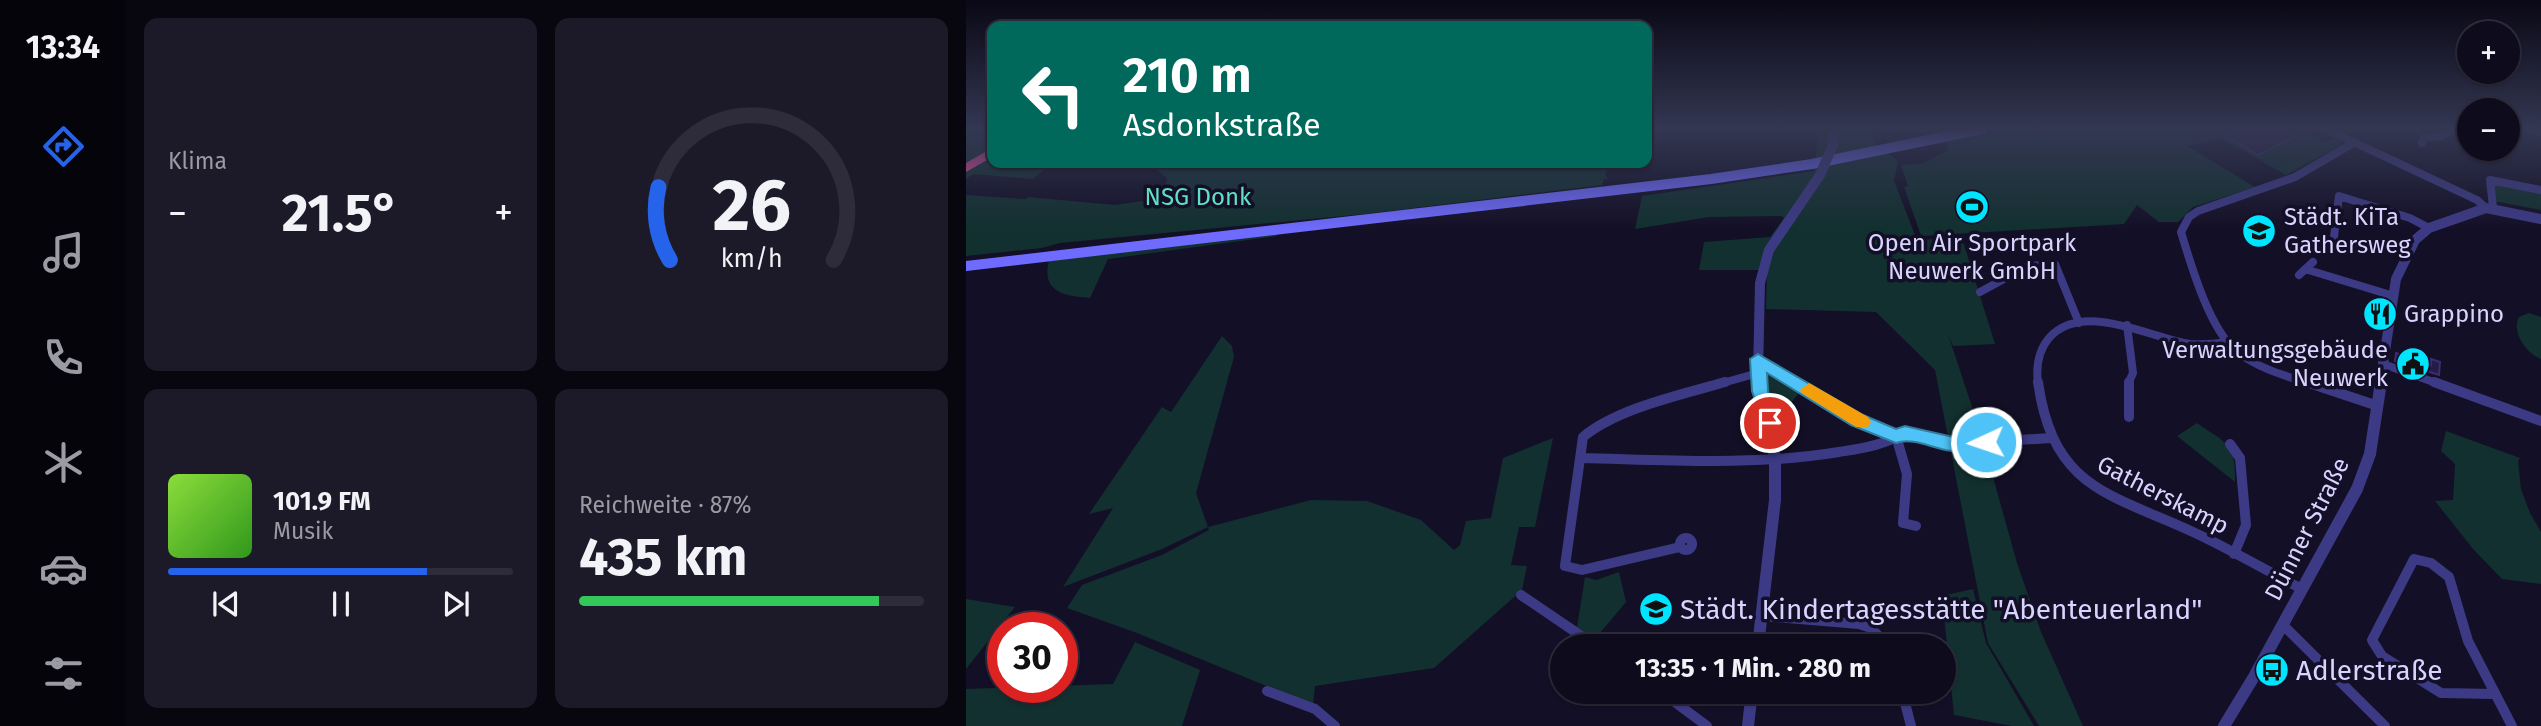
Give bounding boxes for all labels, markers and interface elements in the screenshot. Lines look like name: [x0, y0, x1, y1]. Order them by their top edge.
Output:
map controls: [2457, 21, 2520, 161]
button: +: [2457, 21, 2520, 84]
text: 13:34: [26, 28, 100, 66]
text: 210 m: [1123, 46, 1252, 105]
icon: left: [1008, 49, 1099, 140]
button: −: [2457, 98, 2520, 161]
text: Asdonkstraße: [1123, 106, 1321, 144]
icon: directions: [39, 122, 88, 171]
text: Klima: [168, 147, 227, 175]
text: 26: [712, 163, 791, 250]
text: 21.5°: [282, 182, 399, 245]
park label: NSG Donk: [1145, 183, 1252, 211]
sports icon: Open Air Sportpark Neuwerk GmbH: [1953, 188, 1991, 226]
text: −: [168, 190, 187, 236]
text: +: [494, 190, 513, 236]
place label: Städt. KiTa Gathersweg: [2284, 203, 2411, 259]
school or university icon: Städt. KiTa Gathersweg: [2240, 212, 2278, 250]
icon: music: [39, 228, 88, 277]
place label: Open Air Sportpark Neuwerk GmbH: [1868, 229, 2077, 285]
text: km/h: [721, 244, 782, 274]
restaurant icon: Grappino: [2361, 295, 2399, 333]
place label: Grappino: [2404, 300, 2504, 328]
icon: phone: [39, 333, 88, 382]
place label: Verwaltungsgebäude Neuwerk: [2162, 336, 2389, 392]
public building icon: Verwaltungsgebäude Neuwerk: [2394, 345, 2432, 383]
pin: [1740, 393, 1800, 453]
icon: arrive: [1751, 404, 1789, 442]
position arrow: [1949, 405, 2023, 479]
icon: climate: [39, 438, 88, 487]
street label: Gatherskamp: [2093, 450, 2233, 540]
street label: Dünner Straße: [2259, 453, 2355, 605]
text: 101.9 FM: [273, 486, 371, 517]
text: Reichweite · 87%: [579, 491, 752, 519]
text: Musik: [273, 517, 333, 545]
text: 435 km: [579, 526, 747, 589]
icon: car: [39, 544, 88, 593]
icon: previous: [207, 585, 245, 623]
icon: pause: [322, 585, 360, 623]
icon: next: [437, 585, 475, 623]
school or university icon: Städt. Kindertagesstätte "Abenteuerland": [1637, 590, 1675, 628]
place label: Städt. Kindertagesstätte "Abenteuerland": [1680, 593, 2202, 626]
speed limit sign: 30: [987, 612, 1078, 703]
icon: filters: [39, 649, 88, 698]
bus stop icon: Adlerstraße: [2253, 651, 2291, 689]
text: 13:35 · 1 Min. · 280 m: [1635, 653, 1871, 684]
place label: Adlerstraße: [2296, 654, 2443, 687]

